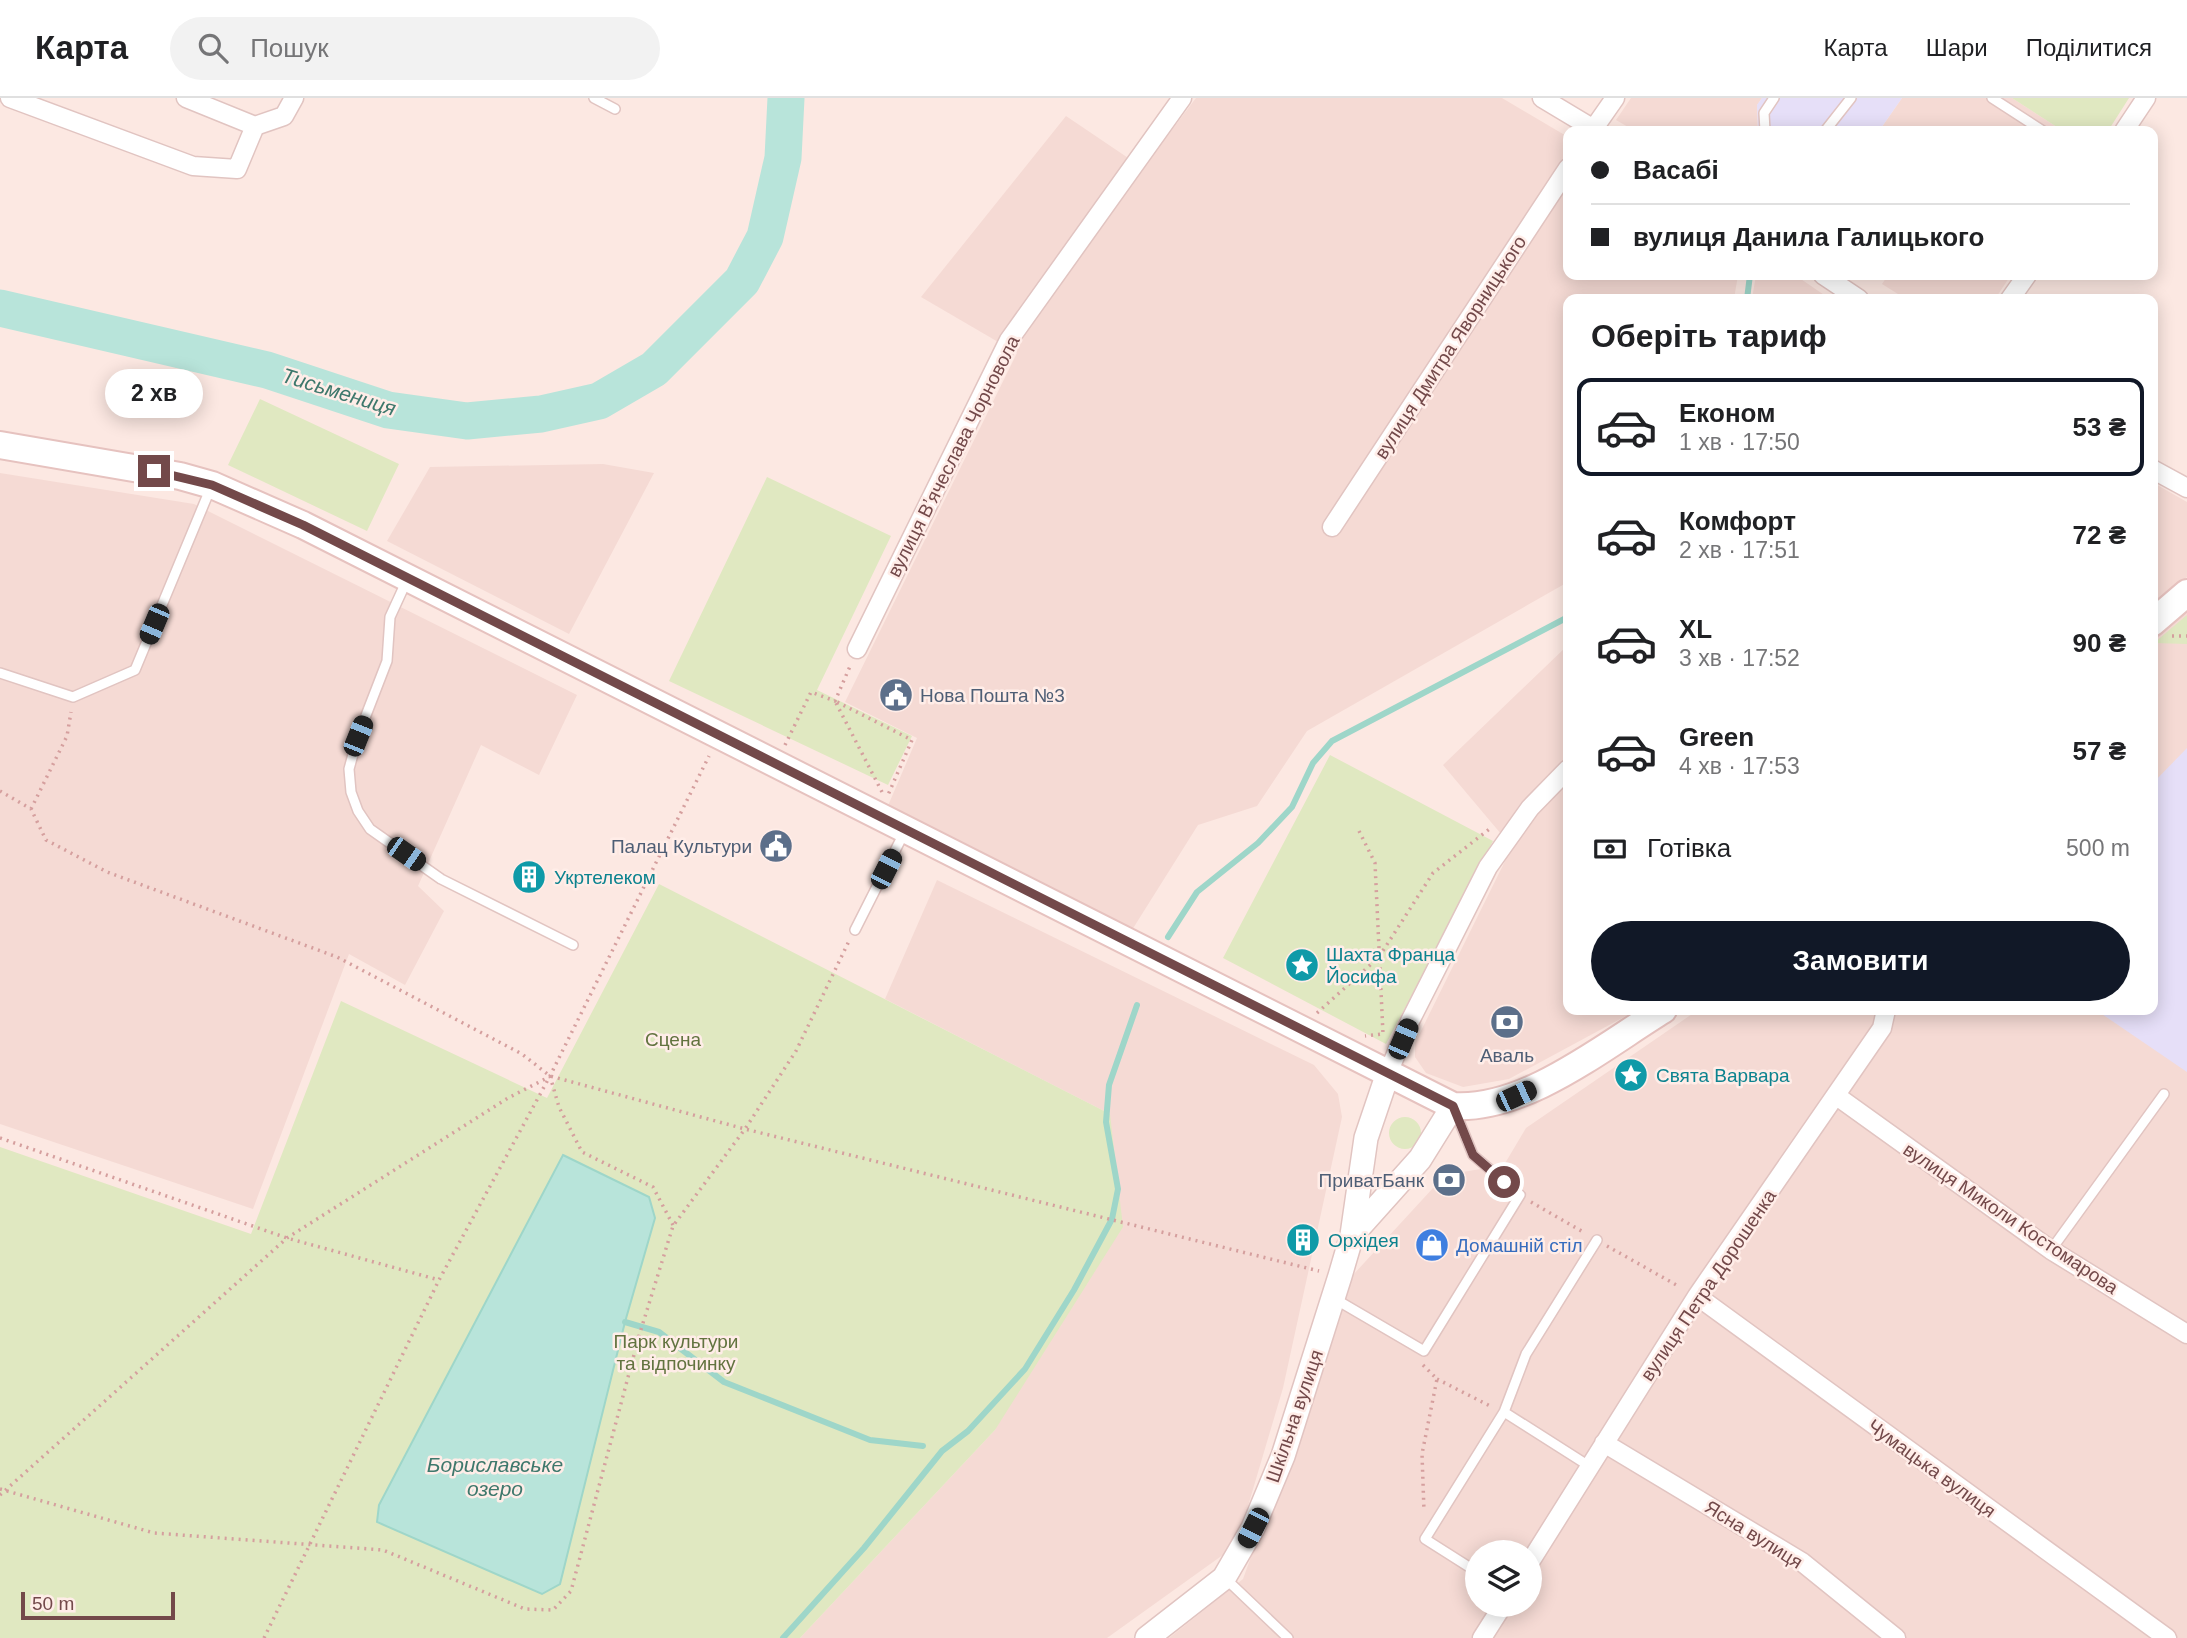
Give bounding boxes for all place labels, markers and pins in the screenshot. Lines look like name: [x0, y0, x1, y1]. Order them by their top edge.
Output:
public building icon: Нова Пошта №3: [877, 676, 915, 714]
place label: Нова Пошта №3: [920, 685, 1065, 706]
public building icon: Палац Культури: [757, 827, 795, 865]
place label: Палац Культури: [611, 836, 752, 857]
building icon: Укртелеком: [510, 858, 548, 896]
place label: Укртелеком: [554, 867, 656, 888]
place label: Шахта Франца Йосифа: [1326, 944, 1456, 987]
place icon: Шахта Франца Йосифа: [1283, 946, 1321, 984]
bank icon: Аваль: [1488, 1003, 1526, 1041]
place label: Аваль: [1480, 1045, 1534, 1066]
place icon: Свята Варвара: [1612, 1056, 1650, 1094]
place label: Свята Варвара: [1656, 1065, 1790, 1086]
bank icon: ПриватБанк: [1430, 1161, 1468, 1199]
place label: ПриватБанк: [1319, 1170, 1425, 1191]
building icon: Орхідея: [1284, 1221, 1322, 1259]
shop icon: Домашній стіл: [1413, 1226, 1451, 1264]
place label: Орхідея: [1328, 1230, 1399, 1251]
place label: Домашній стіл: [1456, 1235, 1583, 1256]

